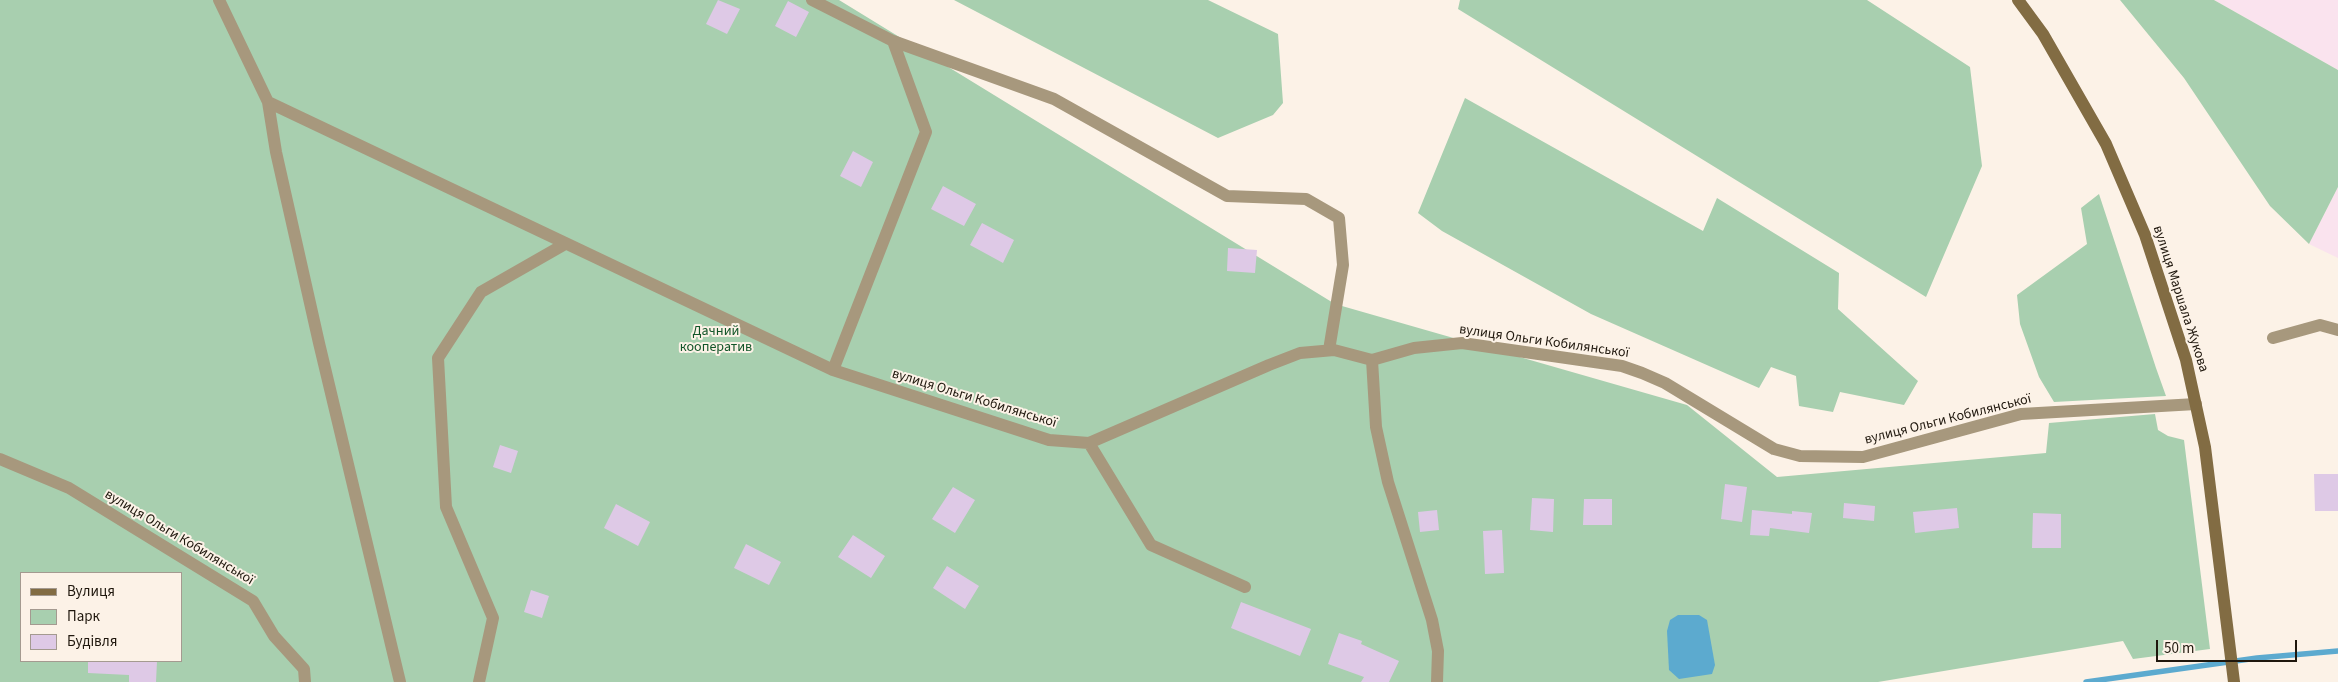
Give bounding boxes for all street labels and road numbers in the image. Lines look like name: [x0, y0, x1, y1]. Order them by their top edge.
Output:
street label: вулиця Маршала Жукова: [2148, 224, 2212, 374]
street label: вулиця Ольги Кобилянської: [1458, 322, 1630, 362]
street label: вулиця Ольги Кобилянської: [890, 366, 1058, 432]
street label: вулиця Ольги Кобилянської: [1863, 391, 2033, 449]
street label: вулиця Ольги Кобилянської: [101, 487, 257, 589]

